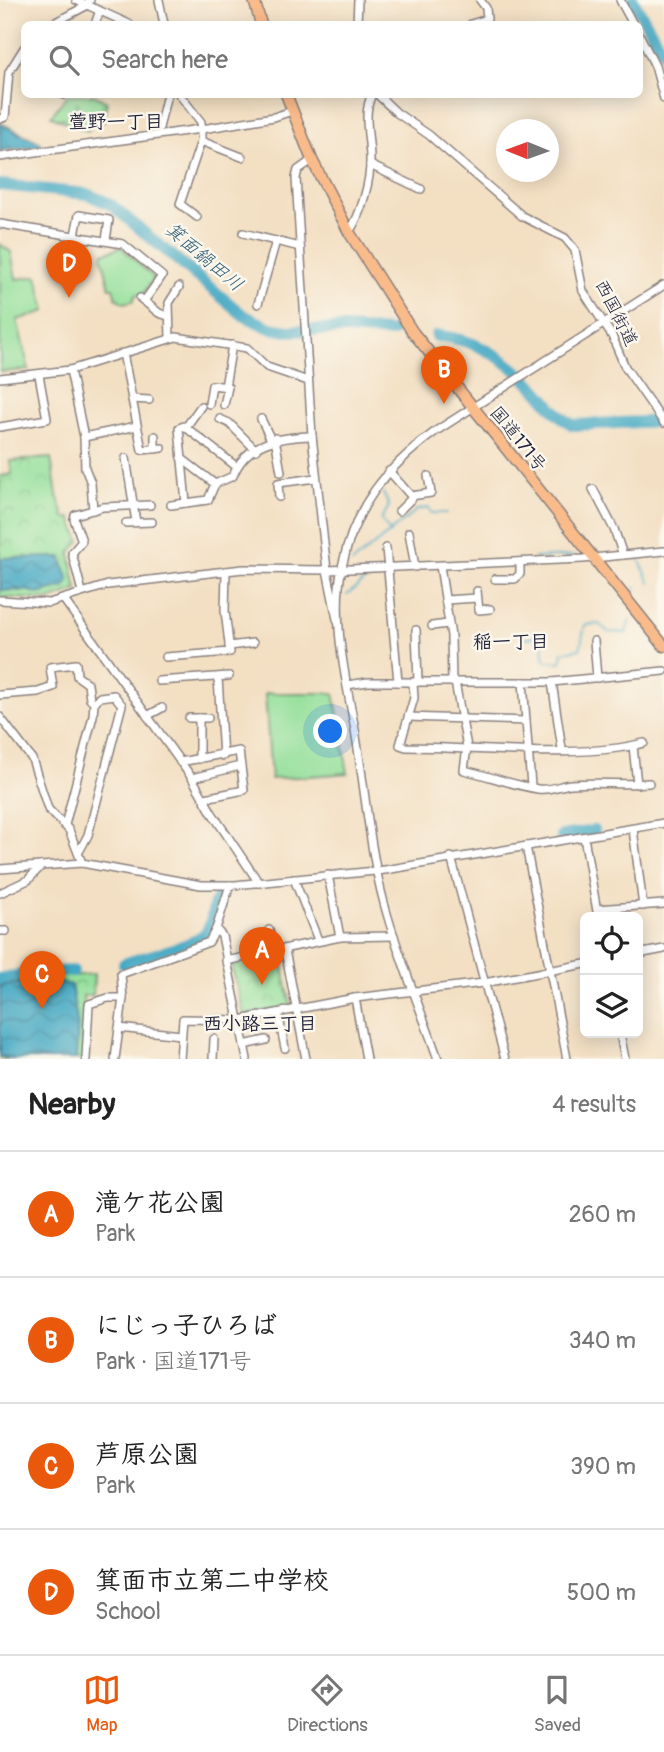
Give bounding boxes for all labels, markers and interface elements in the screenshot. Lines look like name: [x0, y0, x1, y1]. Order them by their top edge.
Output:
search box: [21, 21, 643, 98]
icon: search: [45, 41, 83, 79]
text: Search here: [101, 44, 228, 76]
district label: 萱野一丁目: [68, 110, 164, 134]
north arrow: [496, 119, 559, 182]
water label: 箕面鍋田川: [160, 217, 248, 297]
pin: D: [46, 240, 92, 298]
street label: 西国街道: [589, 276, 643, 350]
pin: B: [421, 346, 467, 404]
street label: 国道171号: [485, 402, 551, 476]
district label: 稲一丁目: [473, 630, 549, 654]
your location: [313, 714, 347, 748]
map controls: [580, 912, 643, 1038]
button: locate: [580, 912, 643, 975]
pin: A: [239, 927, 285, 985]
pin: C: [19, 951, 65, 1009]
button: layers: [580, 975, 643, 1038]
district label: 西小路三丁目: [203, 1012, 317, 1036]
text: Nearby: [28, 1086, 115, 1123]
text: 4 results: [552, 1090, 636, 1119]
text: 滝ケ花公園: [95, 1187, 225, 1219]
text: A: [44, 1200, 58, 1229]
text: 260 m: [569, 1200, 636, 1229]
text: Park: [95, 1219, 135, 1248]
text: にじっ子ひろば: [95, 1310, 277, 1342]
text: B: [44, 1326, 58, 1355]
text: 340 m: [569, 1326, 636, 1355]
text: Park · 国道171号: [95, 1347, 252, 1376]
text: 芦原公園: [95, 1439, 199, 1471]
text: C: [44, 1452, 58, 1481]
text: 390 m: [570, 1452, 636, 1481]
text: Park: [95, 1471, 135, 1500]
text: 箕面市立第二中学校: [95, 1565, 329, 1597]
text: D: [44, 1578, 58, 1607]
text: 500 m: [567, 1578, 636, 1607]
text: School: [95, 1597, 161, 1626]
tab: Map: [83, 1671, 121, 1737]
tab: Directions: [287, 1671, 368, 1737]
tab: Saved: [534, 1671, 581, 1737]

